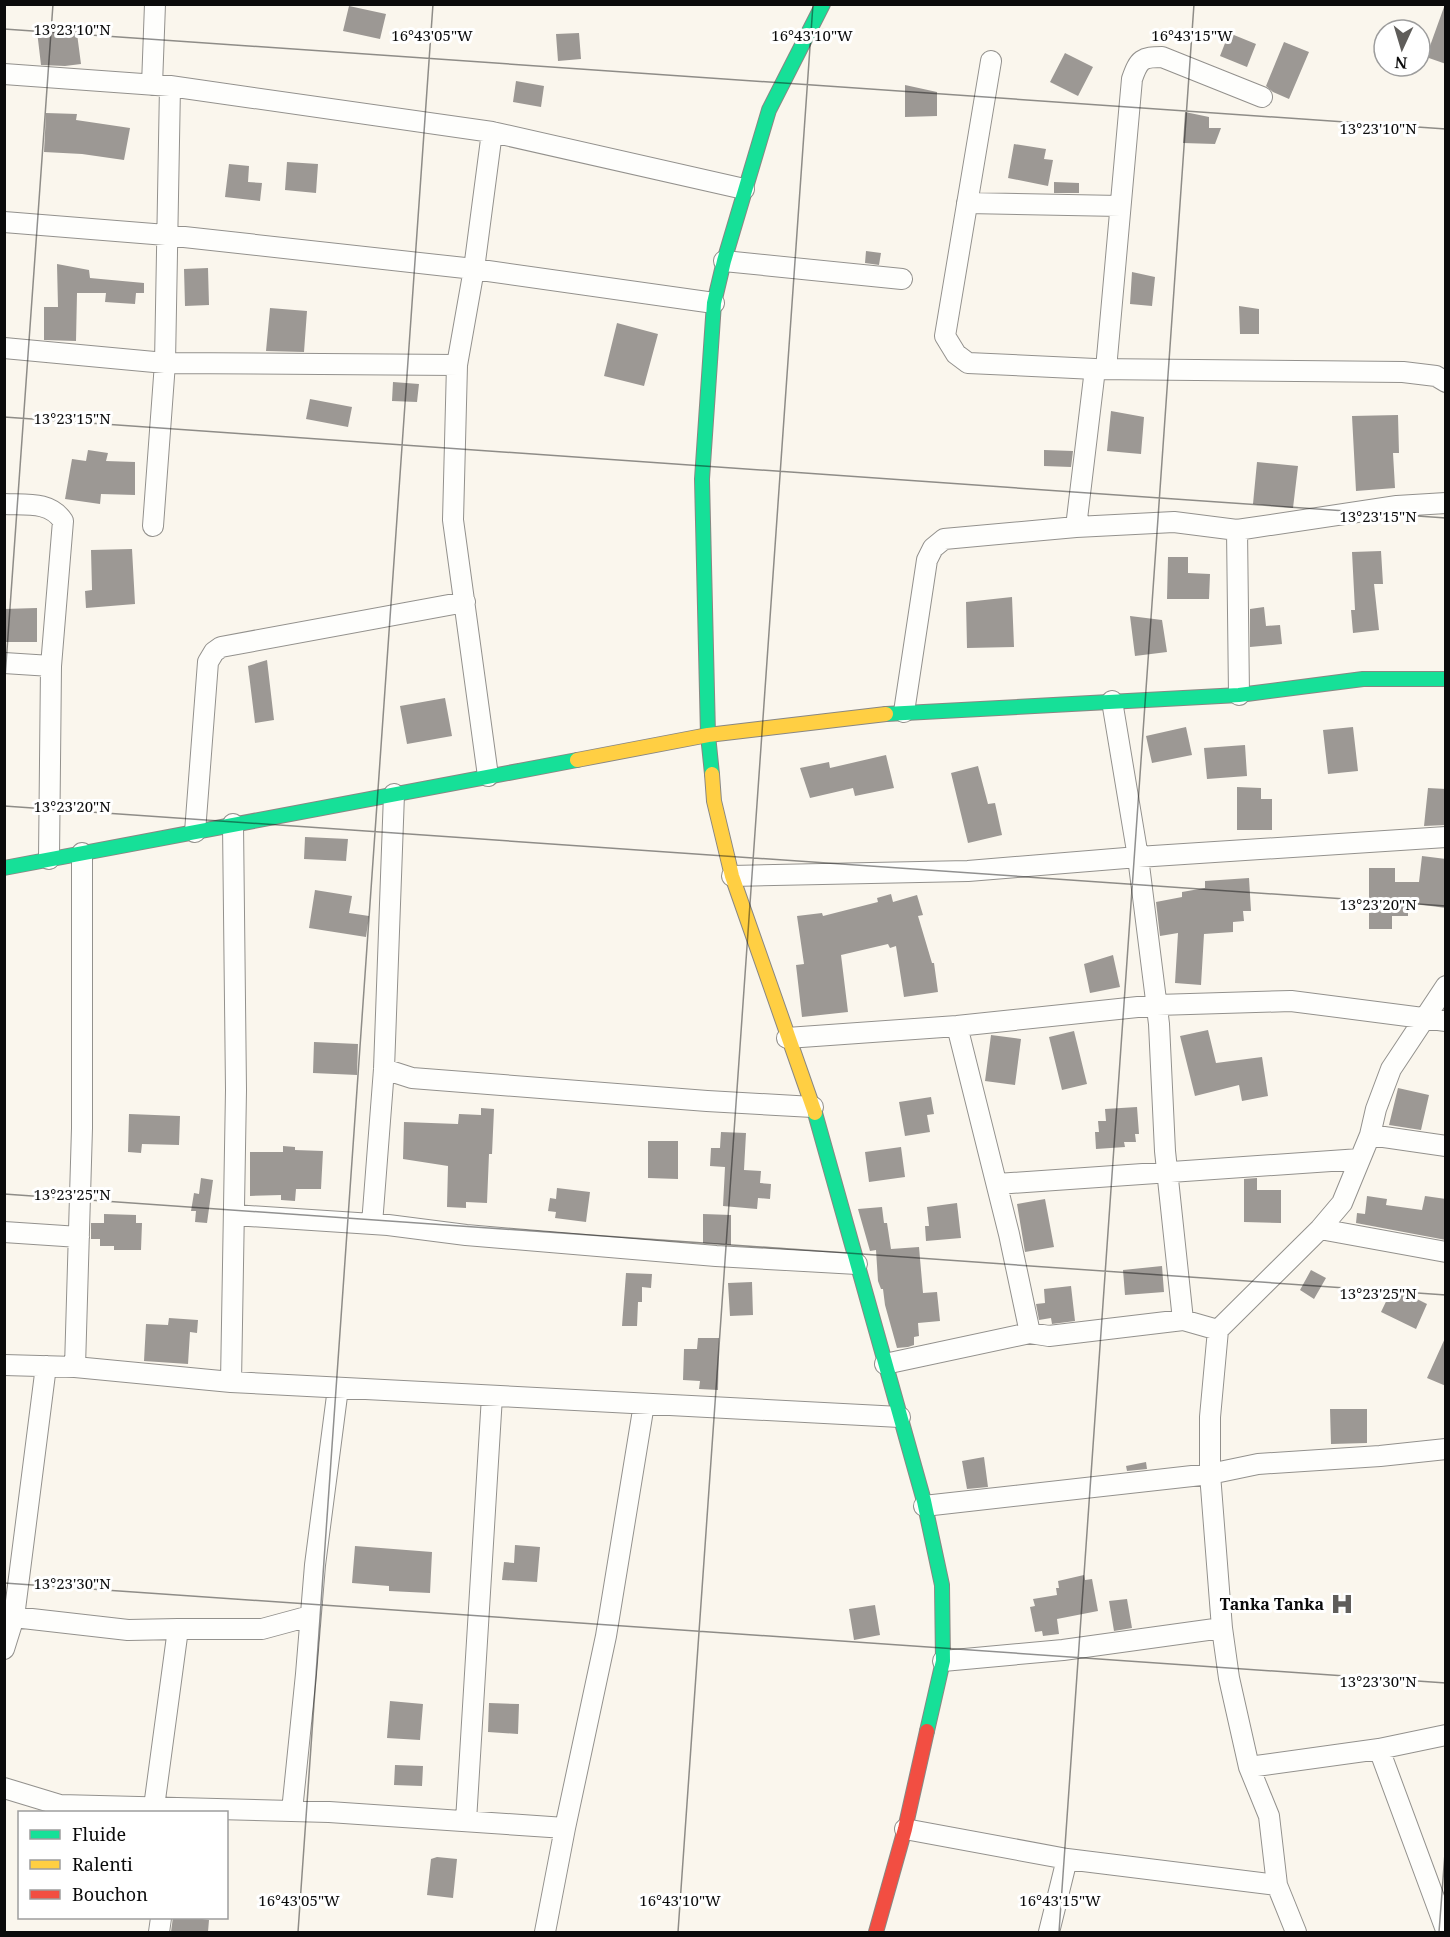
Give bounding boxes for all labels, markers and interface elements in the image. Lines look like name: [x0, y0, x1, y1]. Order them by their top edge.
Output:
north arrow: [1372, 18, 1432, 78]
text: 13°23'10"N: [33, 19, 111, 39]
text: 16°43'05"W: [391, 25, 473, 45]
text: 16°43'10"W: [771, 25, 853, 45]
text: 16°43'15"W: [1151, 25, 1233, 45]
text: N: [1394, 52, 1408, 74]
text: 13°23'10"N: [1339, 118, 1417, 138]
text: 13°23'15"N: [33, 408, 111, 428]
text: 13°23'15"N: [1339, 506, 1417, 526]
text: 13°23'20"N: [33, 796, 111, 816]
text: 13°23'20"N: [1339, 894, 1417, 914]
text: 13°23'25"N: [33, 1184, 111, 1204]
text: 13°23'25"N: [1339, 1283, 1417, 1303]
text: 13°23'30"N: [33, 1573, 111, 1593]
hospital icon: Tanka Tanka: [1329, 1591, 1355, 1617]
place label: Tanka Tanka: [1220, 1593, 1324, 1615]
text: 13°23'30"N: [1339, 1671, 1417, 1691]
legend: [18, 1811, 228, 1919]
text: Fluide: [72, 1822, 126, 1846]
text: Ralenti: [72, 1852, 133, 1876]
text: Bouchon: [72, 1882, 148, 1906]
text: 16°43'05"W: [258, 1890, 340, 1910]
text: 16°43'10"W: [639, 1890, 721, 1910]
text: 16°43'15"W: [1019, 1890, 1101, 1910]

